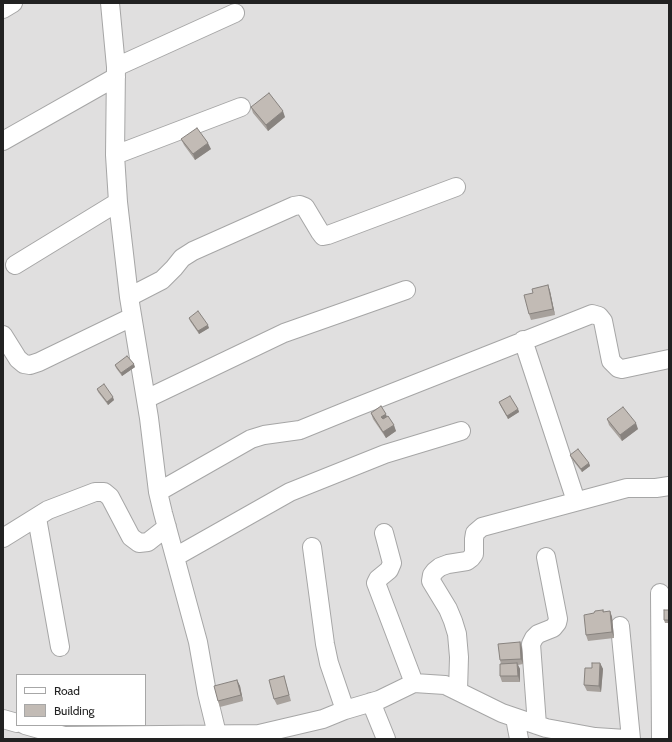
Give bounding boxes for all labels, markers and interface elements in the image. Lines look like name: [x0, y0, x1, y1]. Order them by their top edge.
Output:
legend: [16, 674, 146, 726]
text: Road: [54, 683, 80, 698]
text: Building: [54, 703, 95, 718]

